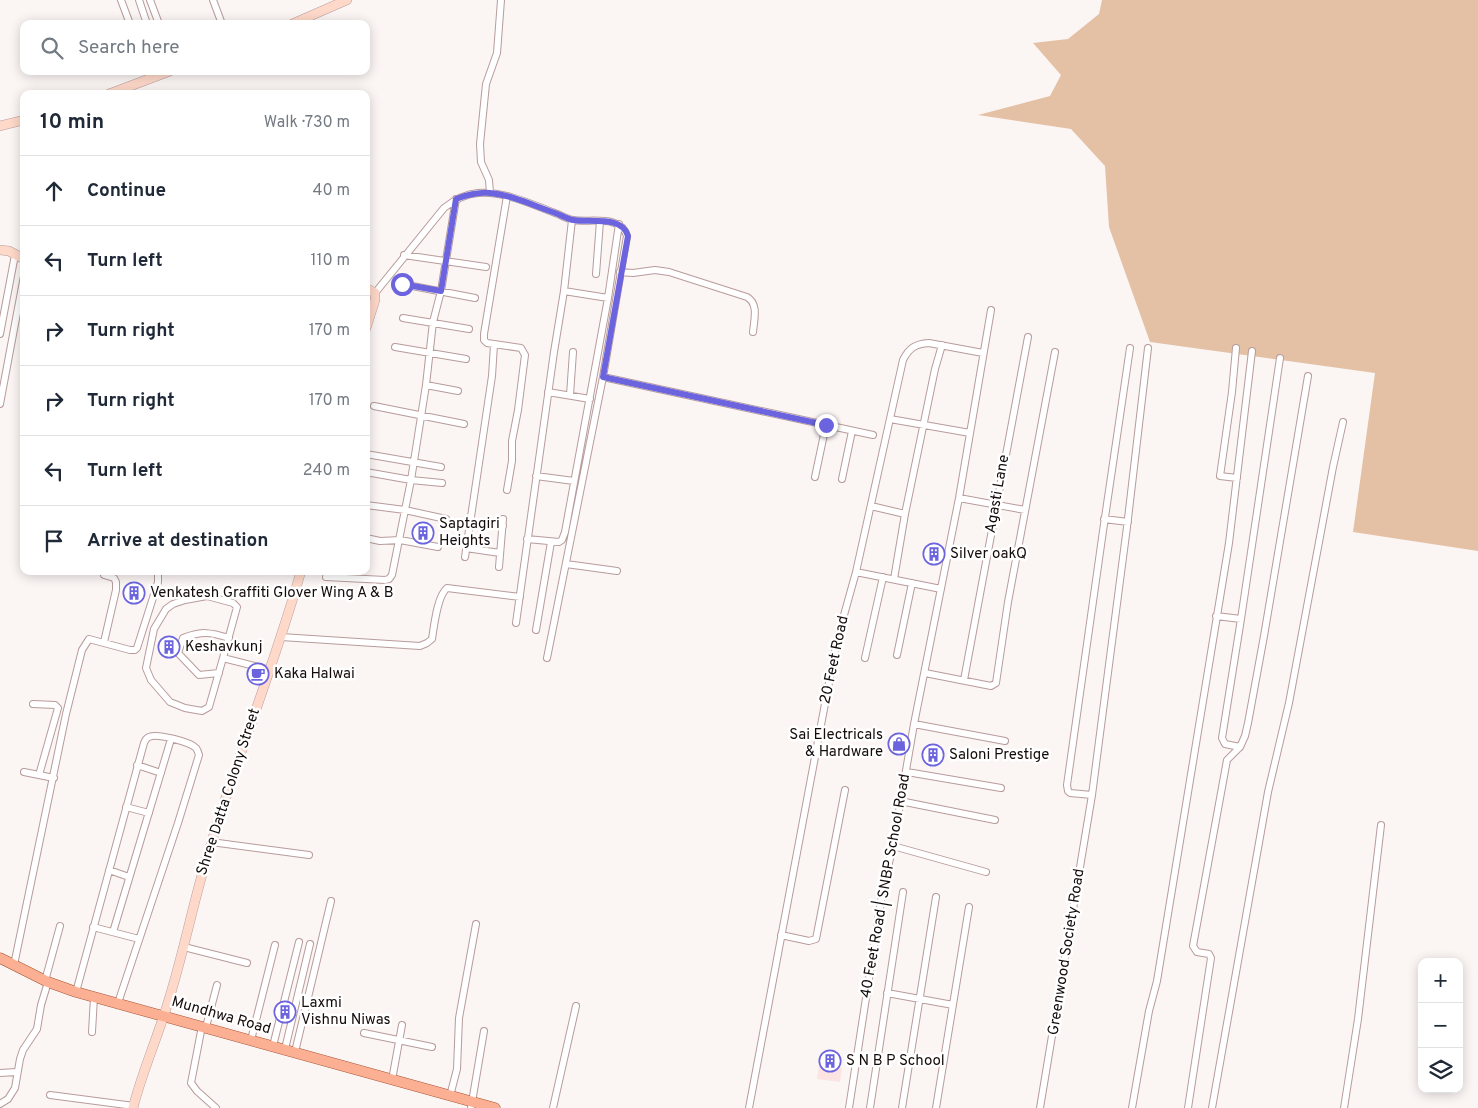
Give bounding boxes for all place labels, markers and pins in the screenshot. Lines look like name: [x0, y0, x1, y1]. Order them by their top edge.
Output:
place label: Saptagiri Heights: [439, 515, 500, 551]
building icon: Saptagiri Heights: [411, 521, 435, 545]
building icon: Silver oakQ: [922, 542, 946, 566]
place label: Silver oakQ: [950, 545, 1027, 564]
building icon: Venkatesh Graffiti Glover Wing A & B: [122, 581, 146, 605]
place label: Venkatesh Graffiti Glover Wing A & B: [150, 584, 394, 603]
building icon: Keshavkunj: [157, 635, 181, 659]
place label: Keshavkunj: [185, 638, 263, 657]
cafe icon: Kaka Halwai: [246, 662, 270, 686]
place label: Kaka Halwai: [274, 665, 355, 684]
place label: Sai Electricals & Hardware: [789, 726, 883, 762]
shop icon: Sai Electricals & Hardware: [887, 732, 911, 756]
building icon: Saloni Prestige: [921, 743, 945, 767]
place label: Saloni Prestige: [949, 746, 1049, 765]
place label: Laxmi Vishnu Niwas: [301, 994, 391, 1030]
building icon: Laxmi Vishnu Niwas: [273, 1000, 297, 1024]
building icon: S N B P School: [818, 1049, 842, 1073]
place label: S N B P School: [846, 1052, 945, 1071]

